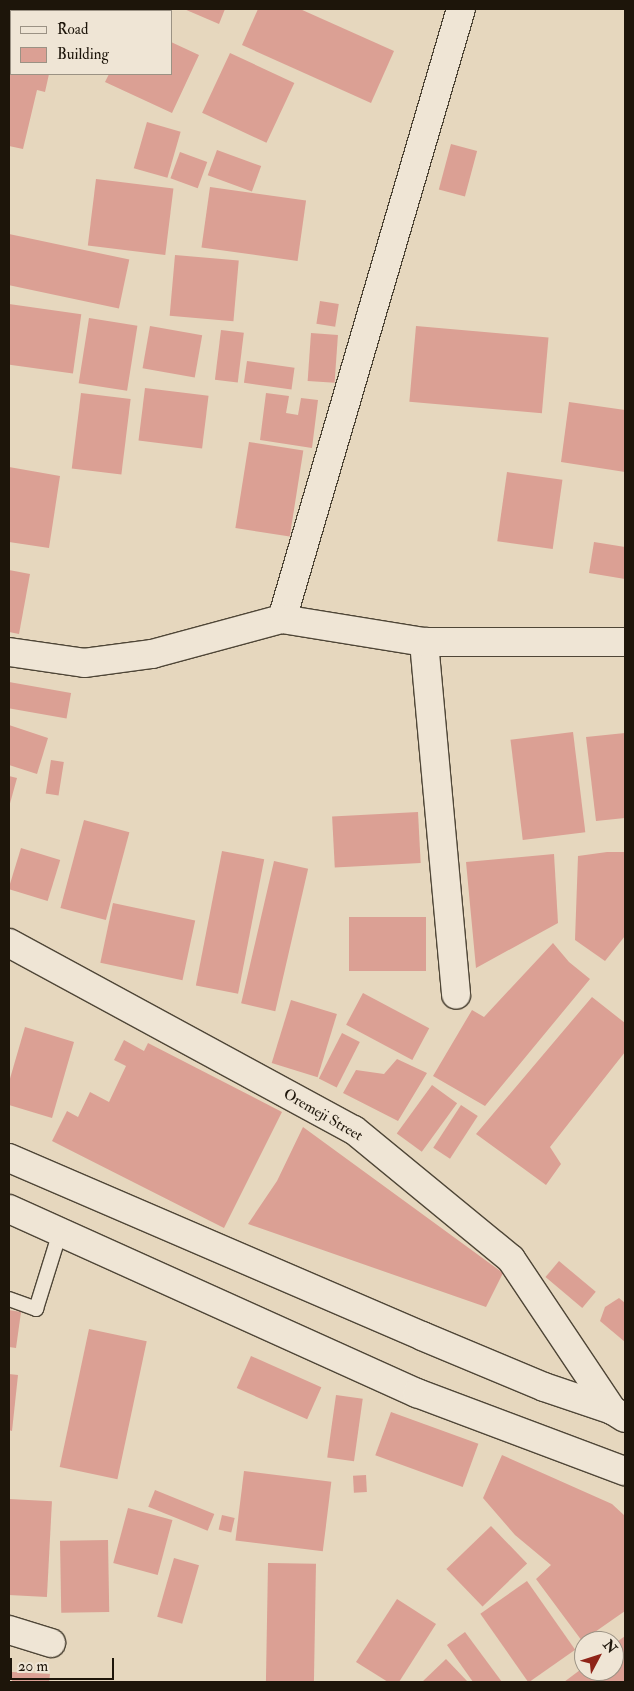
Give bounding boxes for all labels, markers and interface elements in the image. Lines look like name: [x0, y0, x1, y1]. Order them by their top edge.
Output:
legend: [10, 10, 172, 75]
text: Road: [57, 20, 88, 39]
text: Building: [57, 45, 109, 64]
street label: Oremeji Street: [280, 1085, 366, 1145]
north arrow: [574, 1631, 624, 1681]
text: N: [600, 1636, 621, 1657]
scale bar: [12, 1648, 116, 1680]
text: 20 m: [18, 1657, 48, 1676]

